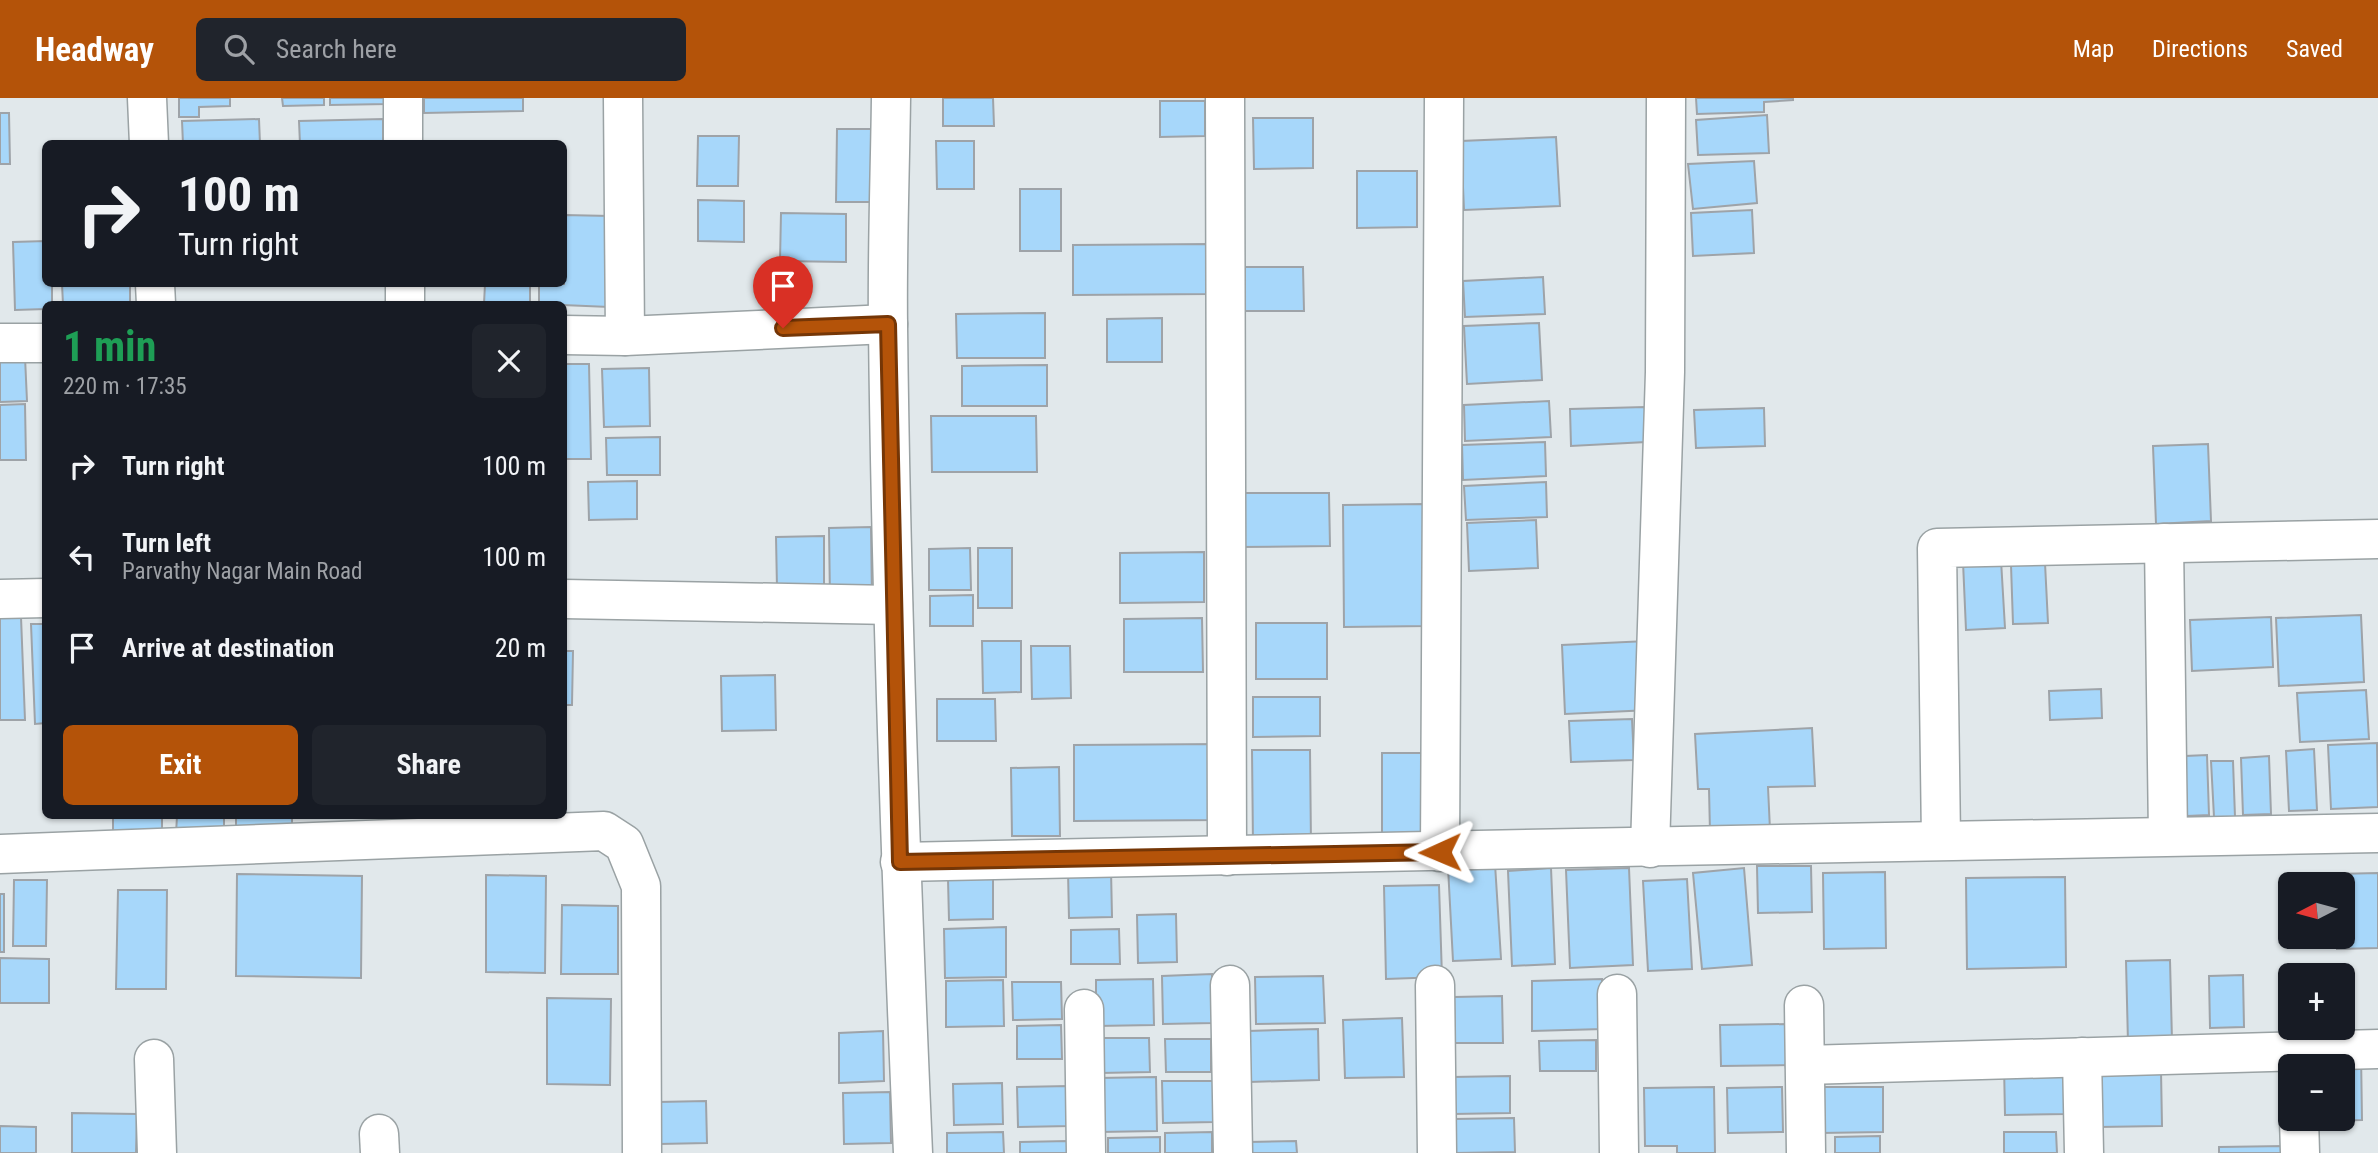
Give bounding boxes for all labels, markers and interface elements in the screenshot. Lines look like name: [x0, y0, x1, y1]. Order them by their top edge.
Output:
search box: [196, 18, 686, 81]
text: Headway: [35, 30, 154, 69]
icon: search: [220, 30, 258, 68]
text: Search here: [276, 34, 397, 64]
text: Map: [2073, 35, 2114, 63]
text: Directions: [2152, 35, 2248, 63]
text: Saved: [2286, 35, 2343, 63]
text: 100 m: [178, 166, 300, 223]
icon: right: [63, 168, 154, 259]
text: Turn right: [178, 225, 299, 263]
pin: [753, 256, 813, 328]
icon: arrive: [764, 267, 802, 305]
text: 1 min: [63, 322, 156, 371]
button: close: [472, 324, 546, 398]
text: 220 m · 17:35: [63, 373, 187, 400]
icon: right: [63, 447, 101, 485]
text: Turn right: [122, 451, 224, 481]
text: 100 m: [482, 451, 546, 481]
text: Turn left: [122, 528, 211, 558]
icon: left: [63, 538, 101, 576]
text: 100 m: [482, 542, 546, 572]
text: Parvathy Nagar Main Road: [122, 558, 363, 585]
icon: arrive: [63, 629, 101, 667]
text: Arrive at destination: [122, 633, 334, 663]
text: 20 m: [495, 633, 546, 663]
button: Exit: [63, 725, 298, 805]
button: Share: [312, 725, 546, 805]
position arrow: [1403, 815, 1477, 889]
north arrow: [2278, 872, 2356, 948]
map controls: [2278, 872, 2355, 1131]
button: +: [2278, 963, 2355, 1040]
button: −: [2278, 1054, 2355, 1131]

